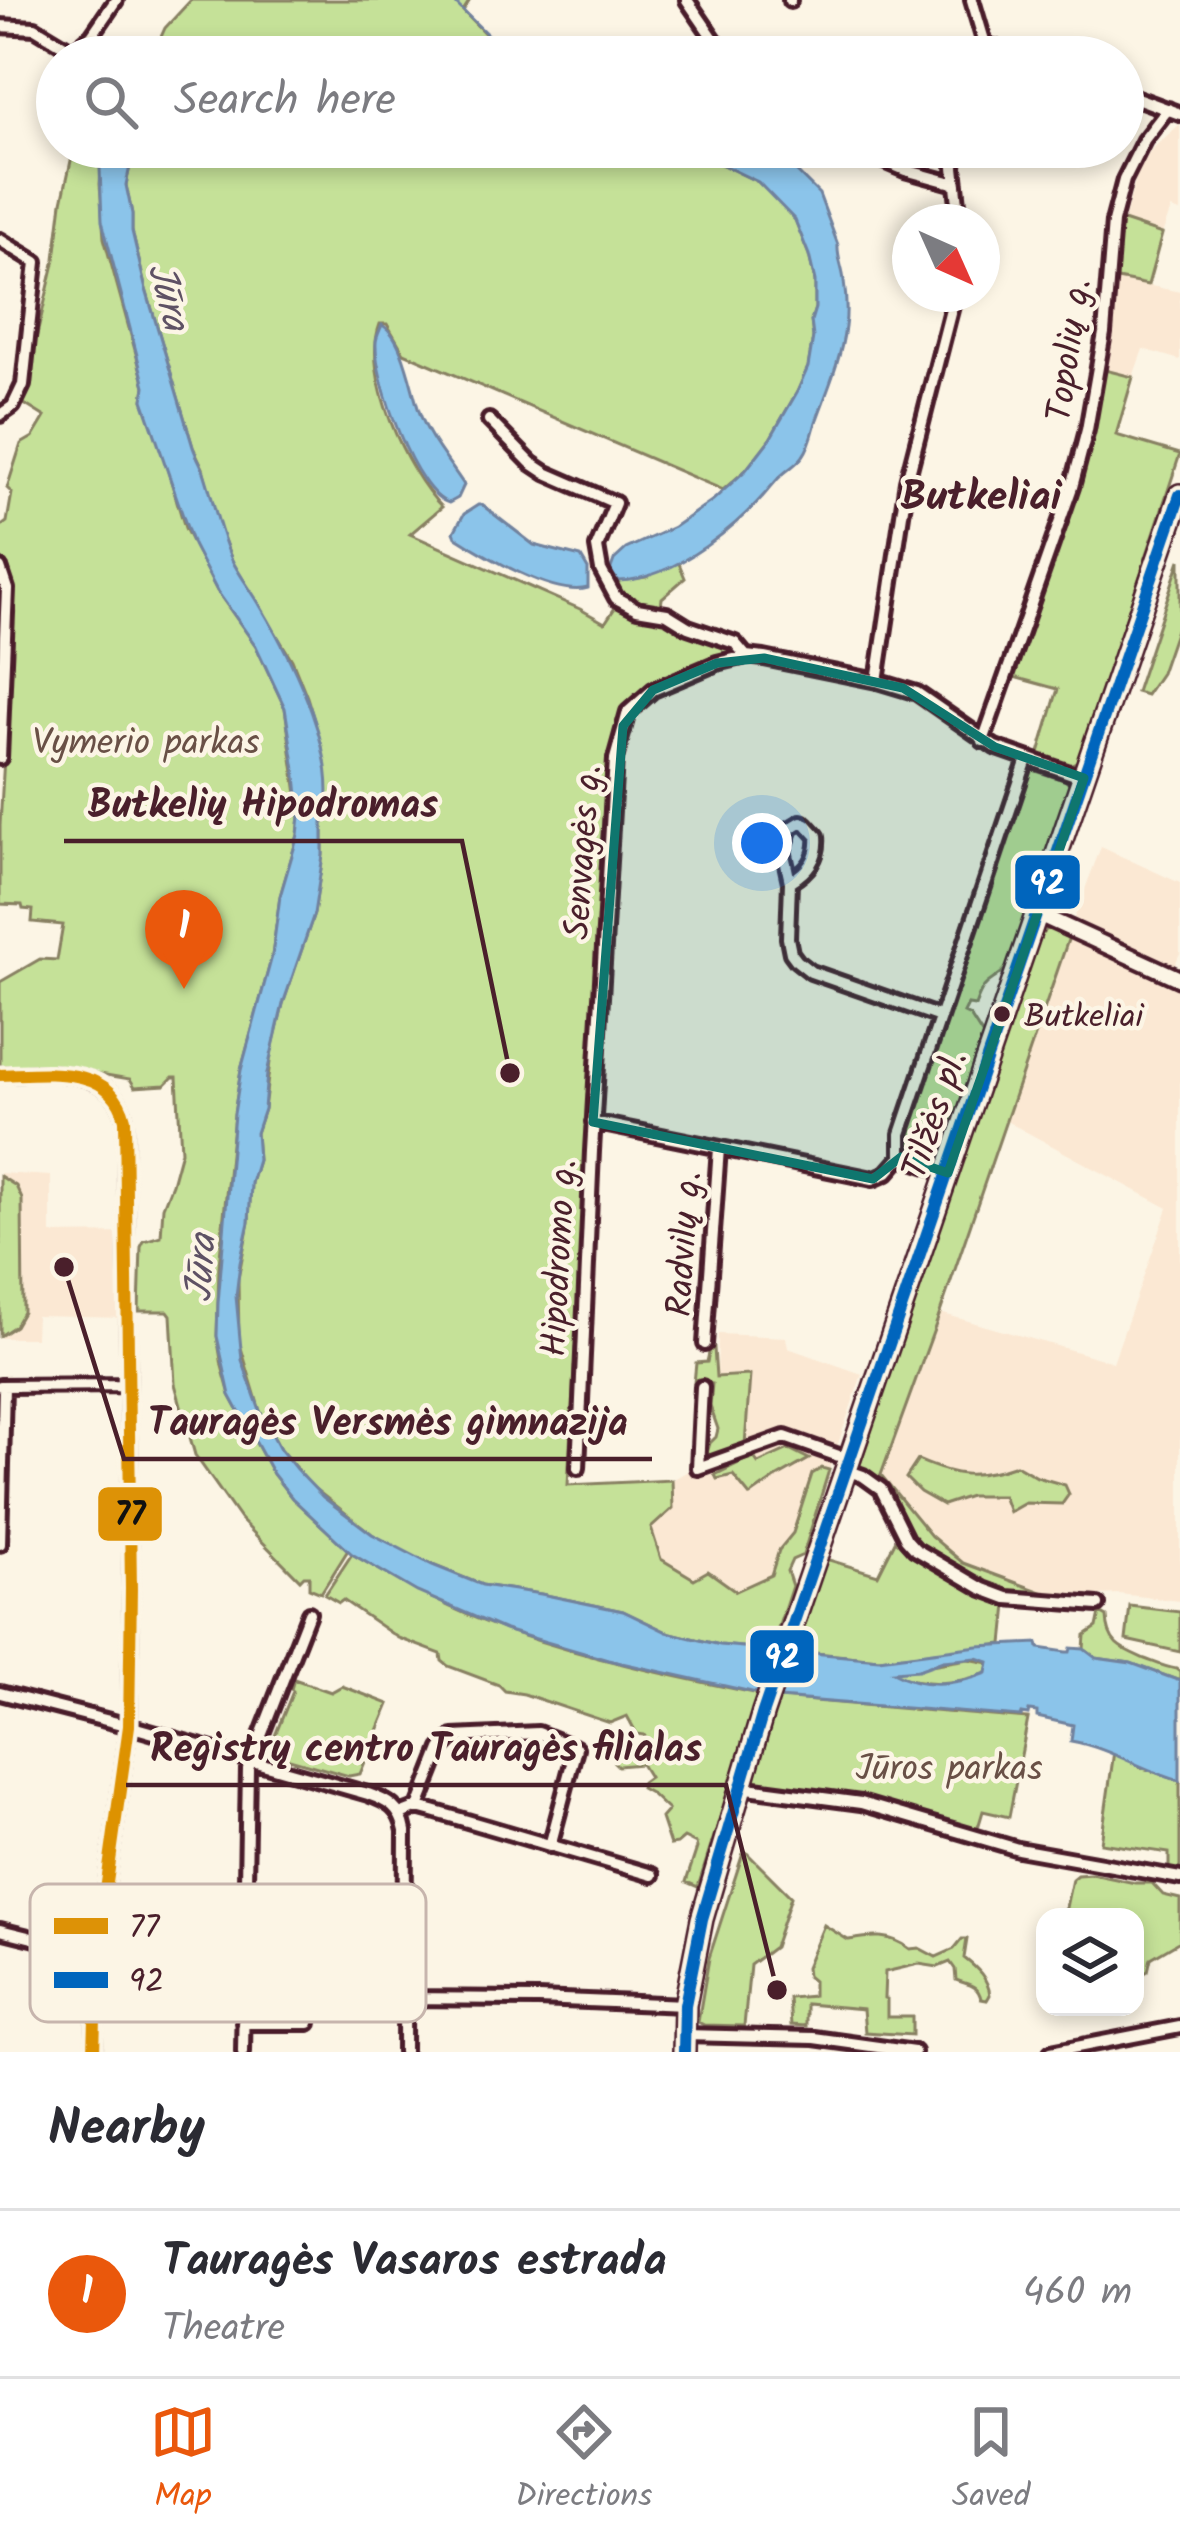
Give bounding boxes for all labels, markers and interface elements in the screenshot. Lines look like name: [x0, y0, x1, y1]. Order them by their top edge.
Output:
search box: [36, 36, 1144, 168]
text: Search here: [174, 66, 396, 138]
icon: search: [78, 69, 144, 135]
north arrow: [892, 204, 1000, 312]
water label: Jūra: [127, 256, 206, 341]
street label: Topolių g.: [1032, 275, 1109, 426]
district label: Butkeliai: [900, 465, 1063, 532]
park label: Vymerio parkas: [32, 716, 260, 773]
street label: Senvagės g.: [550, 763, 619, 941]
callout: Butkelių Hipodromas: [64, 766, 462, 841]
text: Butkelių Hipodromas: [88, 776, 438, 838]
your location: [732, 813, 792, 873]
line badge: 92: [1013, 853, 1082, 911]
text: 92: [1029, 859, 1065, 912]
pin: 1: [145, 890, 223, 989]
place label: Butkeliai: [1024, 992, 1144, 1045]
marker: Butkeliai: [991, 1003, 1013, 1025]
street label: Tilžės pl.: [888, 1043, 985, 1187]
street label: Hipodromo g.: [527, 1158, 594, 1358]
street label: Radvilų g.: [652, 1170, 719, 1319]
water label: Jūra: [170, 1229, 236, 1304]
callout: Tauragės Versmės gimnazija: [124, 1384, 652, 1459]
text: Tauragės Versmės gimnazija: [148, 1394, 628, 1456]
line badge: 77: [96, 1485, 164, 1543]
text: 77: [114, 1490, 147, 1543]
line badge: 92: [748, 1628, 816, 1685]
text: 92: [764, 1633, 800, 1686]
callout: Registrų centro Tauragės filialas: [126, 1710, 726, 1785]
text: Registrų centro Tauragės filialas: [150, 1720, 702, 1782]
park label: Jūros parkas: [855, 1742, 1043, 1799]
legend: [30, 1884, 426, 2022]
text: 77: [129, 1903, 161, 1956]
map controls: [1036, 1908, 1144, 2016]
button: layers: [1036, 1908, 1144, 2016]
text: 92: [129, 1957, 164, 2010]
text: Nearby: [48, 2090, 205, 2171]
text: Tauragės Vasaros estrada: [162, 2227, 667, 2299]
text: 1: [81, 2263, 93, 2325]
text: 460 m: [1023, 2263, 1132, 2325]
text: Theatre: [162, 2299, 285, 2361]
tab: Map: [150, 2399, 216, 2524]
tab: Directions: [515, 2399, 652, 2524]
tab: Saved: [952, 2399, 1030, 2524]

